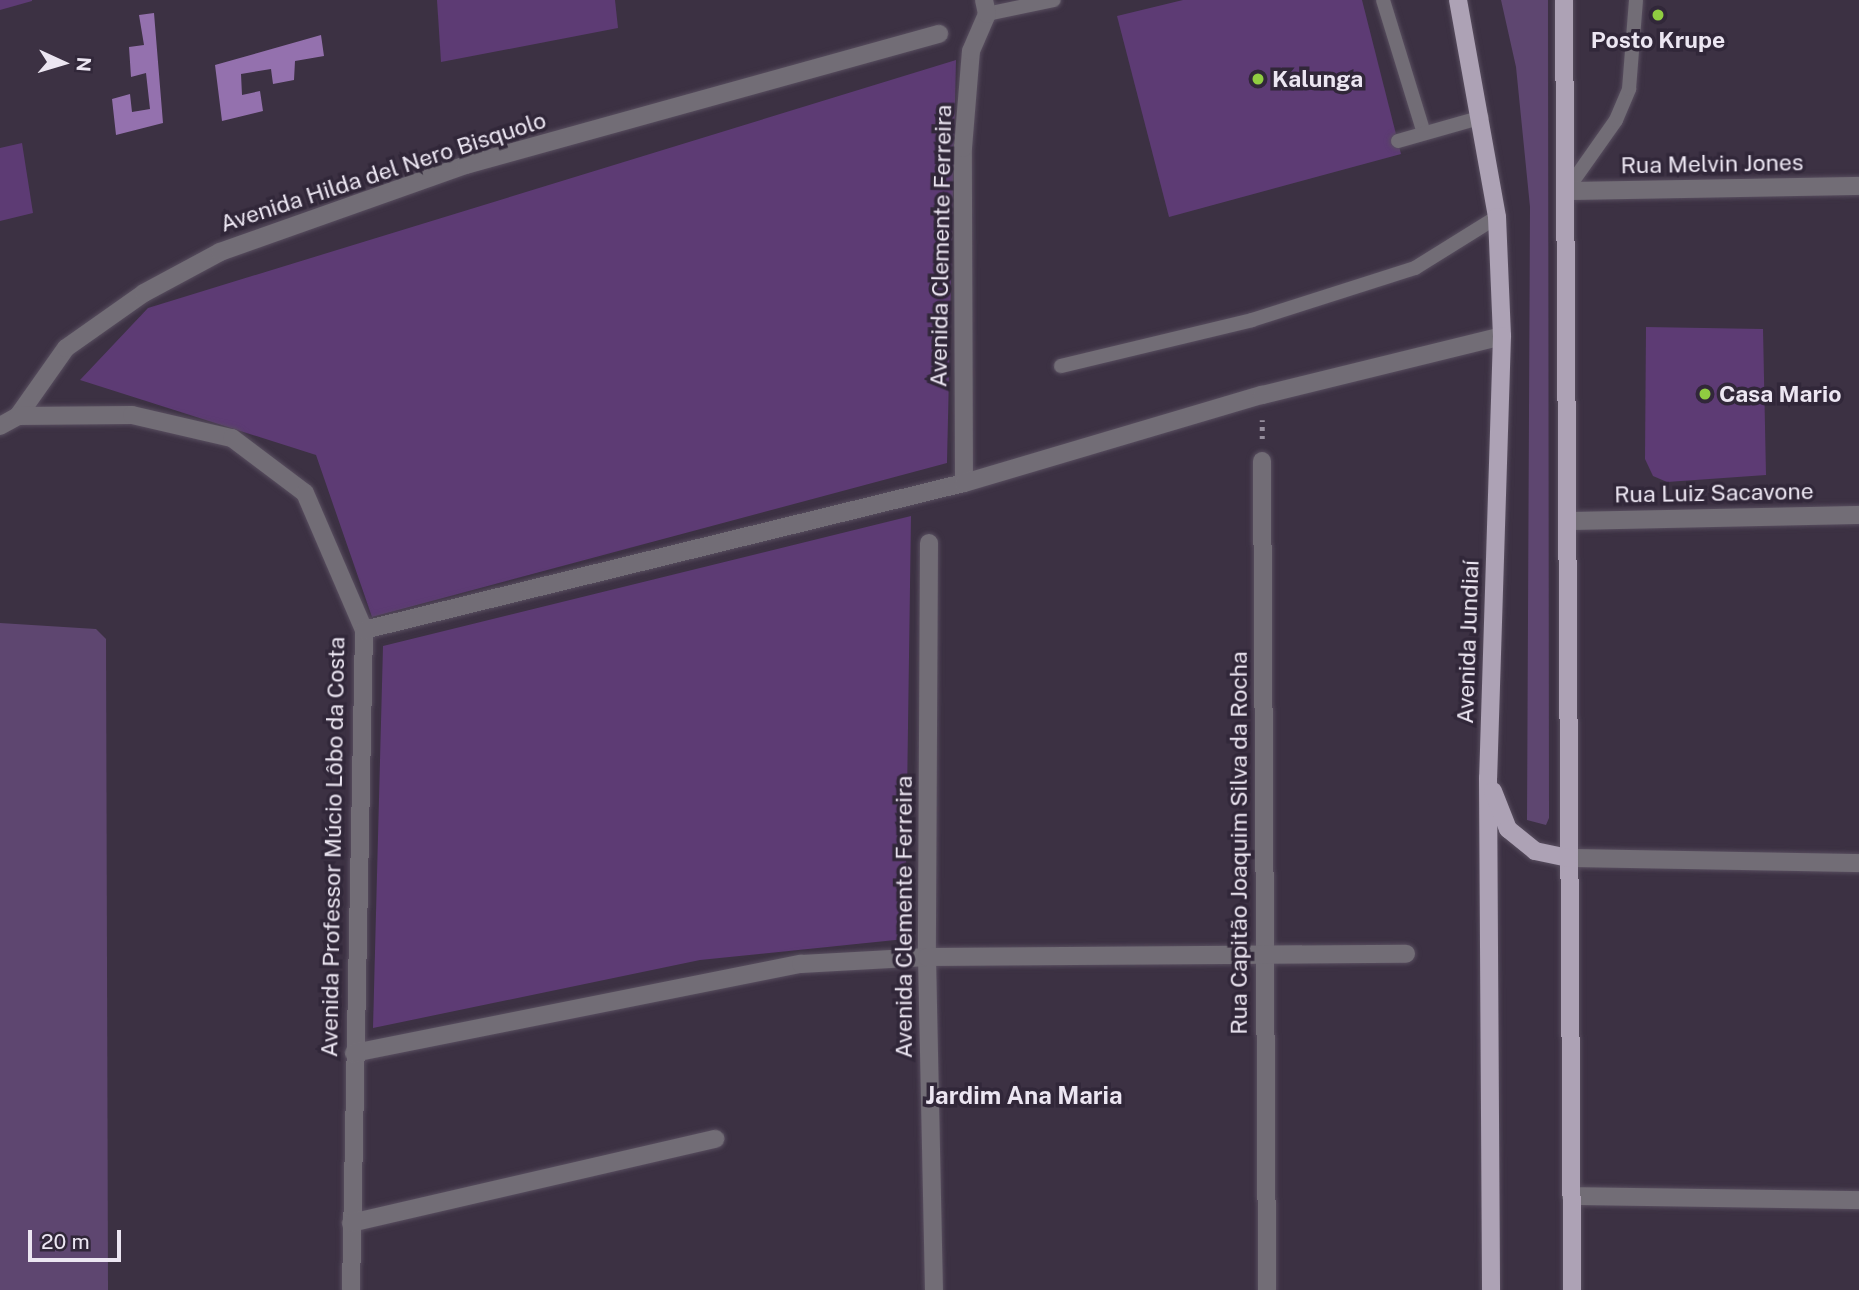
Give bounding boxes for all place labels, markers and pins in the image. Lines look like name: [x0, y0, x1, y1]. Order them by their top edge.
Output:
marker: Posto Krupe: [1650, 7, 1666, 23]
place label: Posto Krupe: [1591, 26, 1725, 54]
place label: Kalunga: [1272, 65, 1363, 93]
marker: Kalunga: [1250, 71, 1266, 87]
place label: Casa Mario: [1719, 380, 1841, 408]
marker: Casa Mario: [1697, 386, 1713, 402]

